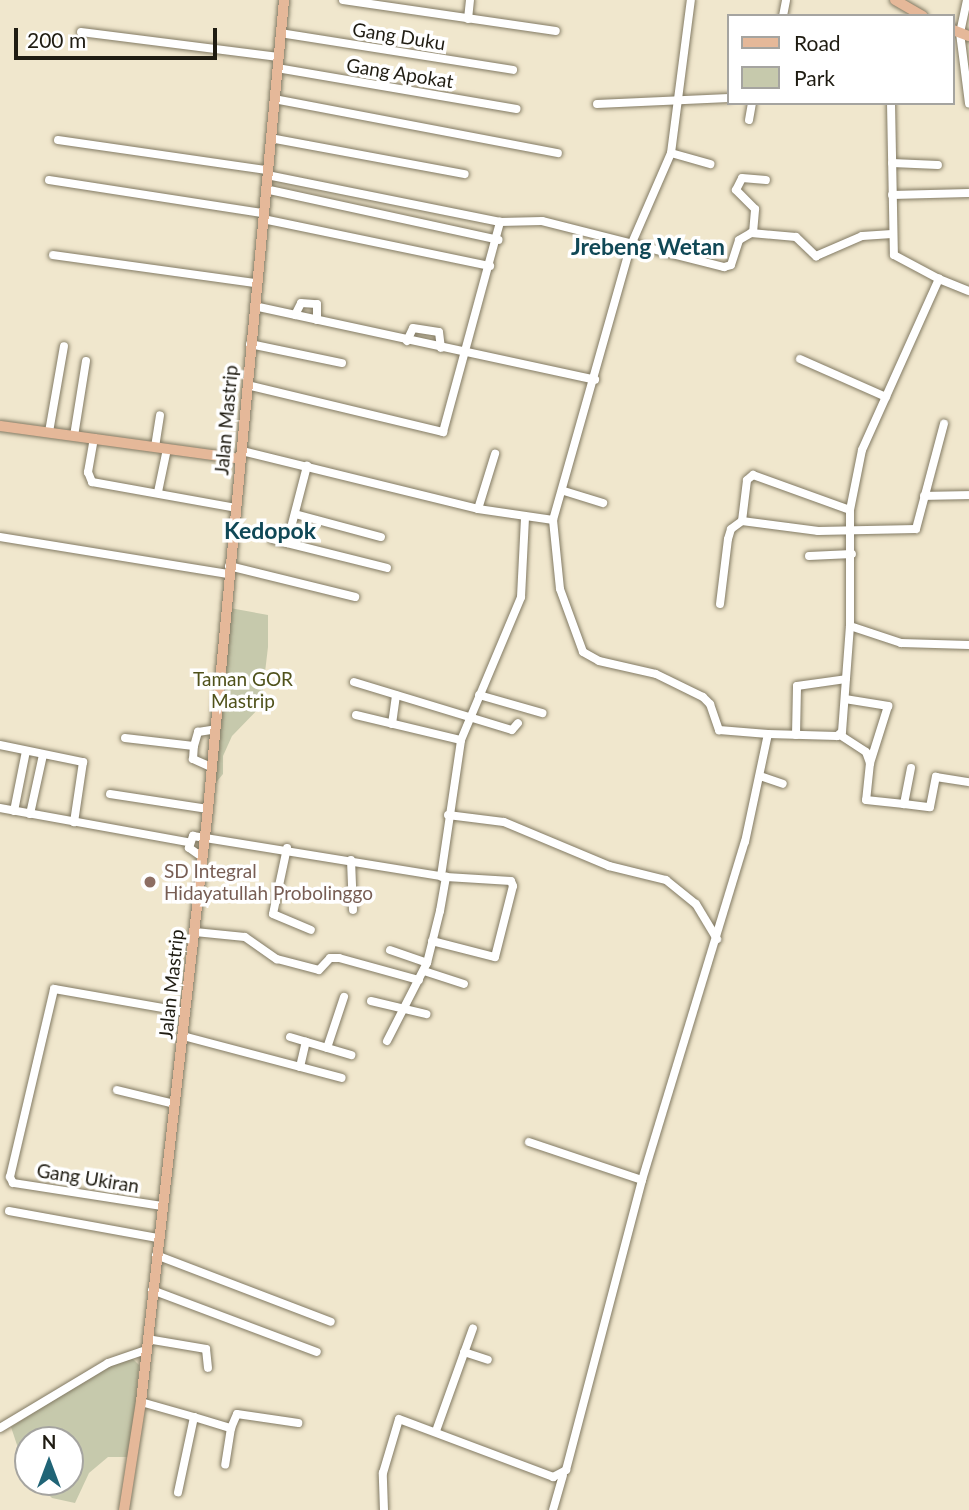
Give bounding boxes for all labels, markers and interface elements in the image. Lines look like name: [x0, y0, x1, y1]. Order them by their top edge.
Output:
scale bar: [18, 14, 220, 58]
legend: [727, 14, 955, 105]
street label: Gang Duku: [351, 17, 447, 55]
text: 200 m: [27, 27, 86, 52]
text: Road: [794, 30, 841, 55]
street label: Gang Apokat: [345, 53, 455, 93]
text: Park: [794, 65, 835, 90]
district label: Jrebeng Wetan: [571, 232, 725, 260]
street label: Jalan Mastrip: [210, 364, 242, 476]
district label: Kedopok: [224, 516, 316, 544]
park label: Taman GOR Mastrip: [193, 668, 293, 712]
place label: SD Integral Hidayatullah Probolinggo: [164, 860, 373, 904]
marker: SD Integral Hidayatullah Probolinggo: [142, 874, 158, 890]
street label: Jalan Mastrip: [154, 928, 188, 1040]
street label: Gang Ukiran: [35, 1159, 141, 1197]
north arrow: [14, 1426, 84, 1496]
text: N: [42, 1430, 56, 1453]

